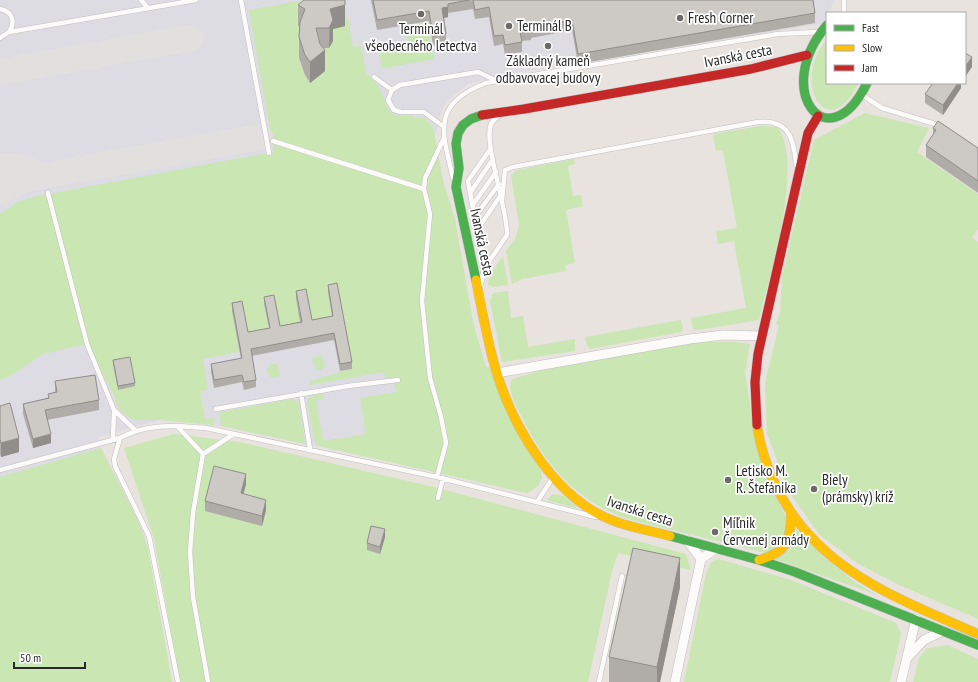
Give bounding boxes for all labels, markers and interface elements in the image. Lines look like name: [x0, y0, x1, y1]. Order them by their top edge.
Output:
place label: Fresh Corner: [688, 8, 754, 27]
marker: Terminál všeobecného letectva: [416, 9, 426, 19]
legend: [826, 12, 966, 84]
marker: Fresh Corner: [675, 13, 685, 23]
place label: Terminál B: [517, 16, 572, 35]
place label: Terminál všeobecného letectva: [365, 19, 477, 55]
text: Fast: [862, 20, 880, 35]
marker: Terminál B: [504, 21, 514, 31]
street label: Ivanská cesta: [702, 40, 773, 71]
text: Slow: [862, 40, 883, 55]
marker: Základný kameň odbavovacej budovy: [543, 41, 553, 51]
place label: Základný kameň odbavovacej budovy: [496, 51, 601, 87]
text: Jam: [861, 60, 878, 75]
street label: Ivanská cesta: [466, 206, 499, 277]
place label: Letisko M. R. Štefánika: [736, 461, 796, 497]
place label: Biely (prámsky) kríž: [822, 470, 894, 506]
marker: Letisko M. R. Štefánika: [723, 475, 733, 485]
marker: Biely (prámsky) kríž: [809, 484, 819, 494]
street label: Ivanská cesta: [605, 491, 676, 530]
place label: Míľnik Červenej armády: [723, 513, 809, 549]
marker: Míľnik Červenej armády: [710, 527, 720, 537]
scale bar: [14, 644, 85, 670]
text: 50 m: [20, 650, 41, 665]

